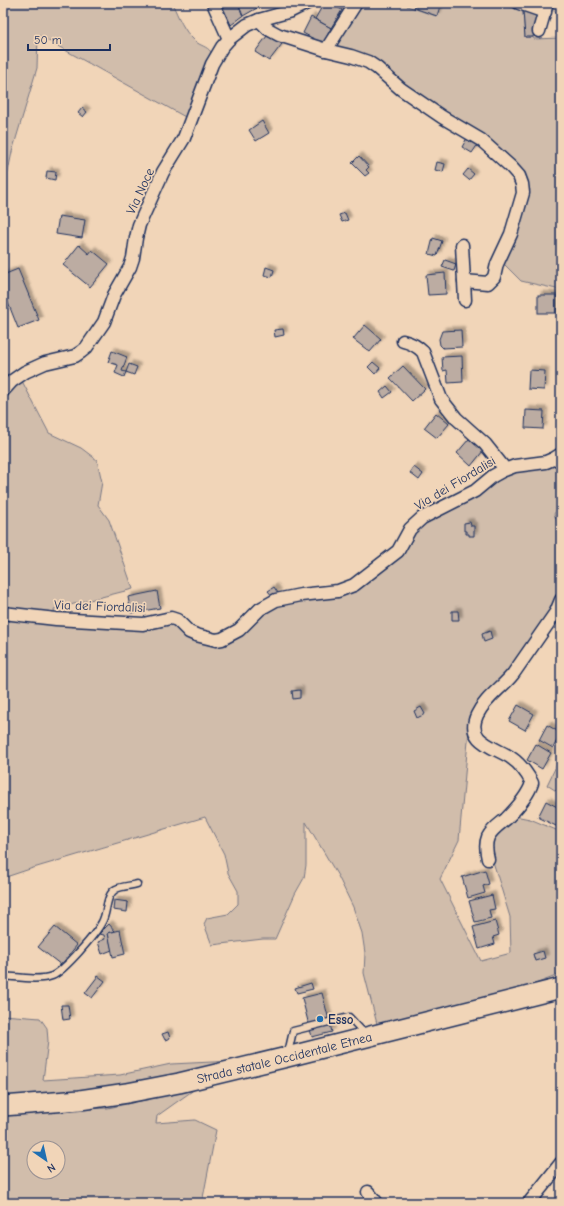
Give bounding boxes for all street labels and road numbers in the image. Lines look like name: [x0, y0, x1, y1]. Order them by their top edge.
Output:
street label: Via Noce: [123, 165, 157, 216]
street label: Via dei Fiordalisi: [412, 453, 498, 513]
street label: Via dei Fiordalisi: [54, 597, 146, 615]
street label: Strada statale Occidentale Etnea: [195, 1028, 373, 1086]

